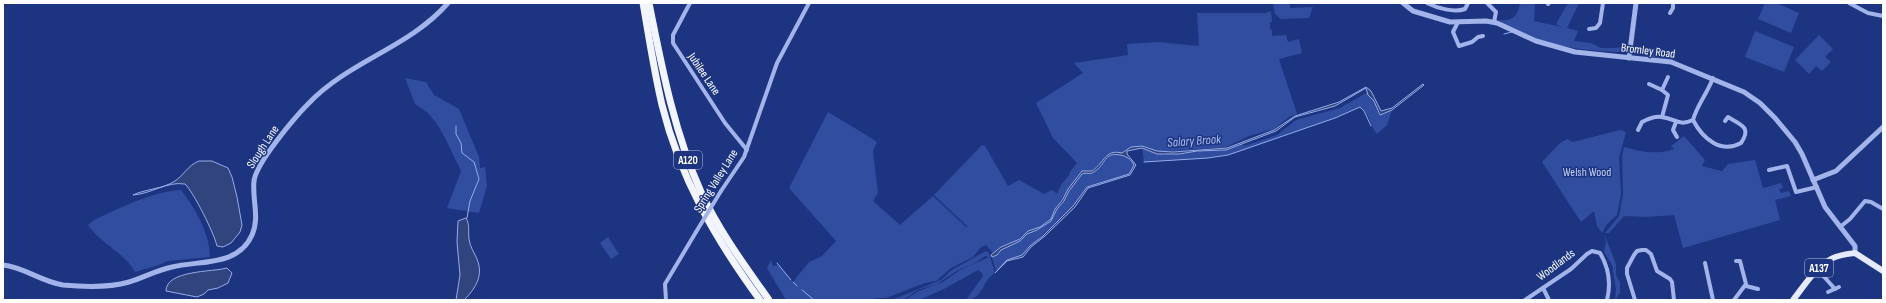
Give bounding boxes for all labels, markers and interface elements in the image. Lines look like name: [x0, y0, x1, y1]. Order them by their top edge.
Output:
street label: Bromley Road: [1620, 40, 1676, 62]
street label: Jubilee Lane: [684, 49, 724, 98]
street label: Slough Lane: [244, 123, 283, 171]
water label: Salary Brook: [1167, 131, 1222, 151]
street label: Spring Valley Lane: [691, 146, 742, 216]
road number: A120: [674, 151, 702, 169]
park label: Welsh Wood: [1563, 165, 1611, 180]
street label: Woodlands: [1534, 246, 1578, 284]
road number: A137: [1805, 259, 1833, 277]

